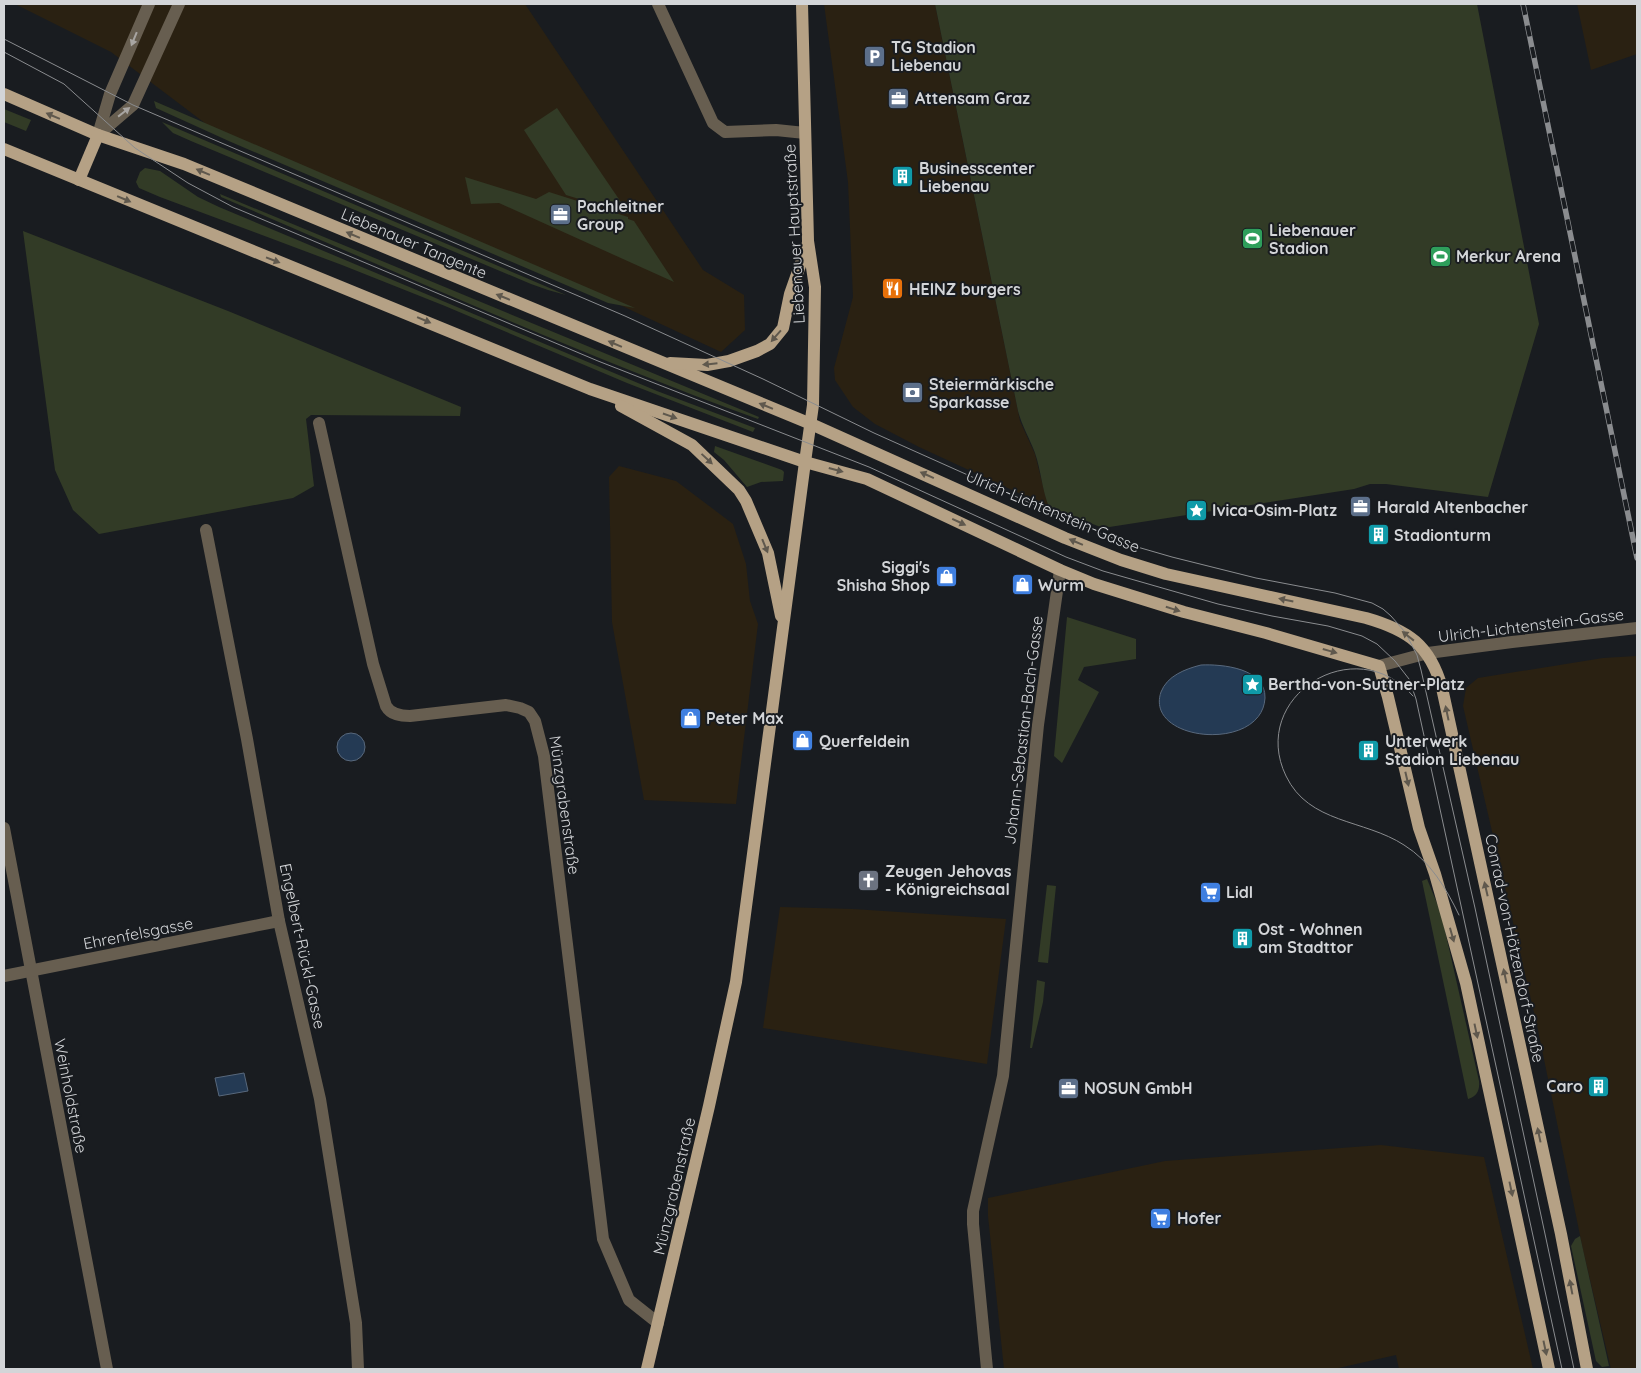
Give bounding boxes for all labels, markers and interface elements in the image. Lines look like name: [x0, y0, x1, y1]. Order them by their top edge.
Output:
one-way arrow: [130, 32, 138, 46]
place label: TG Stadion Liebenau: [891, 37, 976, 75]
parking icon: TG Stadion Liebenau: [863, 44, 887, 68]
office icon: Attensam Graz: [887, 86, 911, 110]
place label: Attensam Graz: [915, 88, 1030, 108]
one-way arrow: [117, 107, 130, 118]
one-way arrow: [45, 112, 60, 120]
street label: Liebenauer Hauptstraße: [779, 144, 809, 324]
place label: Businesscenter Liebenau: [919, 158, 1035, 196]
building icon: Businesscenter Liebenau: [891, 165, 915, 189]
one-way arrow: [196, 168, 210, 176]
one-way arrow: [117, 196, 131, 204]
place label: Pachleitner Group: [577, 196, 664, 234]
street label: Liebenauer Tangente: [338, 203, 490, 283]
office icon: Pachleitner Group: [549, 203, 573, 227]
place label: Liebenauer Stadion: [1269, 220, 1356, 258]
sports icon: Liebenauer Stadion: [1241, 227, 1265, 251]
one-way arrow: [346, 230, 360, 238]
sports icon: Merkur Arena: [1428, 244, 1452, 268]
place label: Merkur Arena: [1456, 246, 1561, 266]
one-way arrow: [266, 256, 280, 264]
restaurant icon: HEINZ burgers: [881, 277, 905, 301]
place label: HEINZ burgers: [909, 279, 1021, 299]
one-way arrow: [495, 293, 510, 301]
one-way arrow: [417, 317, 431, 325]
one-way arrow: [770, 330, 782, 342]
one-way arrow: [608, 339, 622, 347]
one-way arrow: [701, 360, 717, 368]
place label: Steiermärkische Sparkasse: [929, 374, 1054, 412]
bank icon: Steiermärkische Sparkasse: [901, 381, 925, 405]
one-way arrow: [759, 401, 773, 409]
one-way arrow: [662, 413, 677, 420]
one-way arrow: [700, 453, 712, 465]
street label: Ulrich-Lichtenstein-Gasse: [963, 465, 1143, 557]
one-way arrow: [828, 466, 843, 474]
one-way arrow: [920, 471, 934, 479]
office icon: Harald Altenbacher: [1349, 495, 1373, 519]
place label: Harald Altenbacher: [1377, 497, 1528, 517]
place icon: Ivica-Osim-Platz: [1184, 498, 1208, 522]
place label: Ivica-Osim-Platz: [1212, 500, 1337, 520]
one-way arrow: [951, 518, 966, 526]
building icon: Stadionturm: [1366, 523, 1390, 547]
place label: Stadionturm: [1394, 525, 1491, 545]
one-way arrow: [1068, 538, 1083, 546]
one-way arrow: [761, 539, 769, 553]
place label: Siggi's Shisha Shop: [837, 557, 930, 595]
shop icon: Siggi's Shisha Shop: [934, 564, 958, 588]
shop icon: Wurm: [1010, 573, 1034, 597]
place label: Wurm: [1038, 575, 1084, 595]
one-way arrow: [1277, 595, 1293, 603]
street label: Ulrich-Lichtenstein-Gasse: [1437, 604, 1625, 646]
one-way arrow: [1166, 605, 1181, 613]
street label: Johann-Sebastian-Bach-Gasse: [999, 615, 1047, 845]
one-way arrow: [1401, 630, 1414, 641]
one-way arrow: [1322, 648, 1337, 656]
place icon: Bertha-von-Suttner-Platz: [1240, 672, 1264, 696]
place label: Bertha-von-Suttner-Platz: [1268, 674, 1465, 694]
one-way arrow: [1443, 704, 1451, 720]
shop icon: Peter Max: [678, 706, 702, 730]
place label: Peter Max: [706, 708, 783, 728]
shop icon: Querfeldein: [791, 729, 815, 753]
place label: Querfeldein: [819, 731, 910, 751]
place label: Unterwerk Stadion Liebenau: [1385, 731, 1519, 769]
street label: Münzgrabenstraße: [545, 734, 585, 876]
building icon: Unterwerk Stadion Liebenau: [1357, 738, 1381, 762]
one-way arrow: [1403, 771, 1411, 786]
street label: Conrad-von-Hötzendorf-Straße: [1481, 832, 1549, 1064]
street label: Engelbert-Rückl-Gasse: [276, 861, 330, 1031]
place label: Zeugen Jehovas - Königreichsaal: [885, 861, 1012, 899]
church icon: Zeugen Jehovas - Königreichsaal: [857, 868, 881, 892]
supermarket icon: Lidl: [1198, 880, 1222, 904]
one-way arrow: [1481, 880, 1489, 896]
place label: Lidl: [1226, 882, 1253, 902]
street label: Ehrenfelsgasse: [81, 913, 195, 953]
place label: Ost - Wohnen am Stadttor: [1258, 919, 1362, 957]
building icon: Ost - Wohnen am Stadttor: [1230, 926, 1254, 950]
one-way arrow: [1448, 927, 1456, 943]
one-way arrow: [1501, 969, 1509, 984]
one-way arrow: [1472, 1023, 1480, 1038]
street label: Weinholdstraße: [50, 1037, 92, 1155]
building icon: Caro: [1587, 1074, 1611, 1098]
office icon: NOSUN GmbH: [1056, 1076, 1080, 1100]
place label: Caro: [1546, 1076, 1583, 1096]
place label: NOSUN GmbH: [1084, 1078, 1192, 1098]
street label: Münzgrabenstraße: [648, 1115, 700, 1257]
one-way arrow: [1535, 1126, 1543, 1142]
one-way arrow: [1507, 1182, 1515, 1197]
supermarket icon: Hofer: [1149, 1206, 1173, 1230]
place label: Hofer: [1177, 1208, 1221, 1228]
one-way arrow: [1567, 1279, 1575, 1295]
one-way arrow: [1541, 1341, 1549, 1356]

